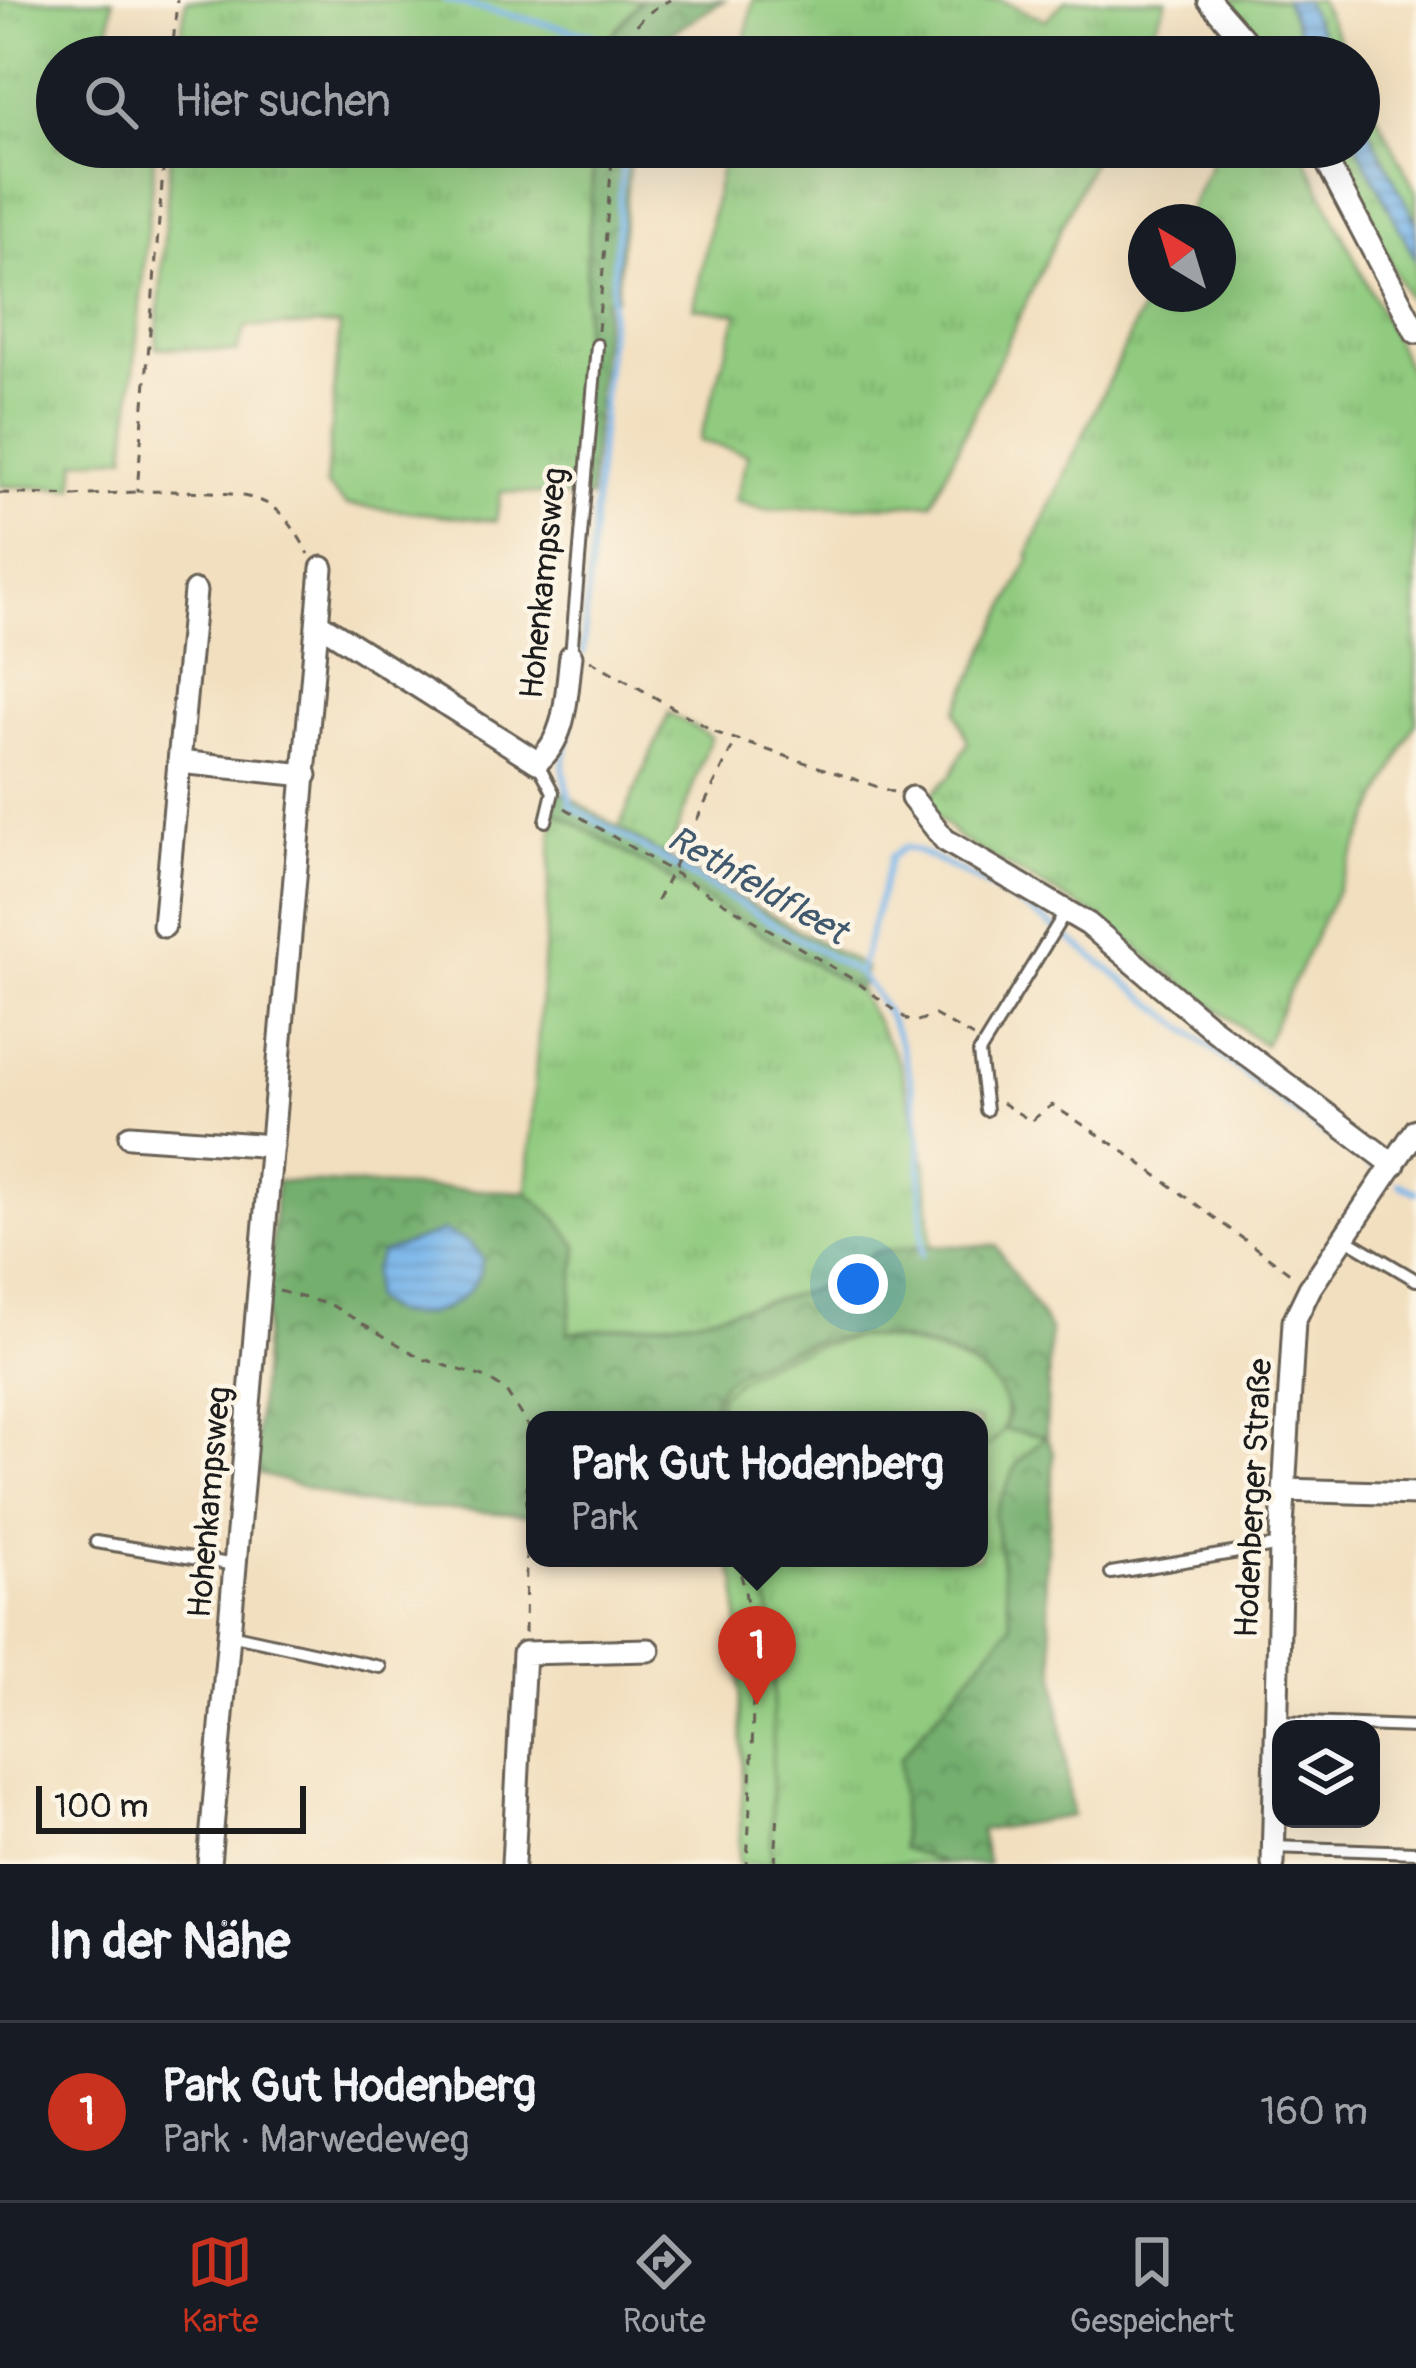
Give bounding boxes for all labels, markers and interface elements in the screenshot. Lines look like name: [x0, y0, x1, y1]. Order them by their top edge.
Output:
search box: [36, 36, 1380, 168]
icon: search: [78, 69, 144, 135]
text: Hier suchen: [174, 74, 391, 130]
north arrow: [1128, 204, 1236, 312]
street label: Hohenkampsweg: [511, 466, 576, 701]
water label: Rethfeldfleet: [660, 816, 858, 956]
your location: [828, 1254, 888, 1314]
street label: Hodenberger Straße: [1226, 1357, 1281, 1639]
street label: Hohenkampsweg: [179, 1385, 240, 1620]
popup: [526, 1411, 988, 1567]
text: Park Gut Hodenberg: [570, 1437, 944, 1493]
text: Park: [570, 1493, 638, 1542]
pin: 1: [718, 1606, 796, 1705]
map controls: [1272, 1720, 1380, 1828]
button: layers: [1272, 1720, 1380, 1828]
scale bar: [36, 1780, 306, 1833]
text: 100 m: [54, 1786, 148, 1827]
text: In der Nähe: [48, 1910, 290, 1974]
text: Park Gut Hodenberg: [162, 2059, 536, 2115]
text: 1: [79, 2087, 95, 2136]
text: 160 m: [1260, 2087, 1368, 2136]
text: Park · Marwedeweg: [162, 2115, 469, 2164]
tab: Karte: [182, 2229, 259, 2342]
tab: Route: [623, 2229, 706, 2342]
tab: Gespeichert: [1070, 2229, 1234, 2342]

